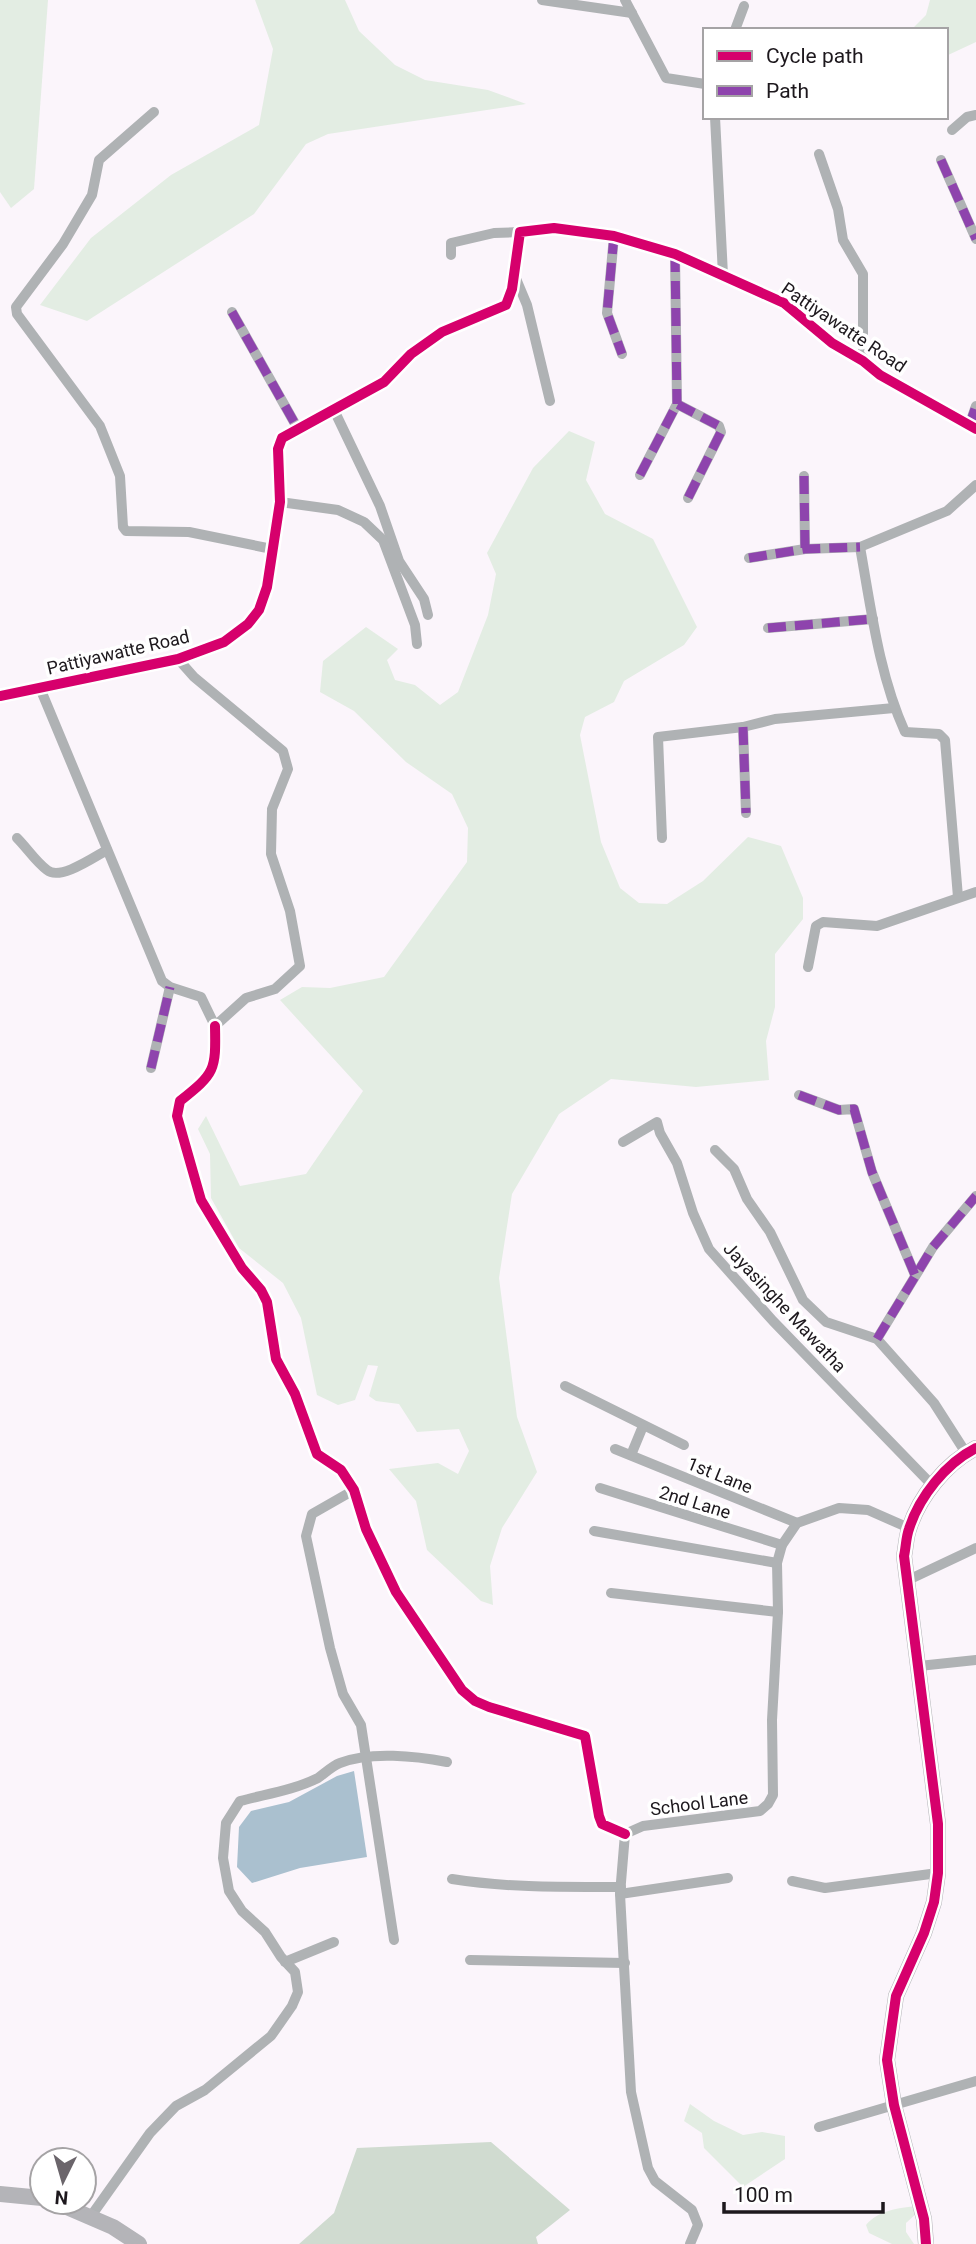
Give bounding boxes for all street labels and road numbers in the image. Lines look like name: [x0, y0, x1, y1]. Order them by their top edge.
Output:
street label: Pattiyawatte Road: [778, 278, 910, 376]
street label: Pattiyawatte Road: [45, 625, 191, 679]
street label: Jayasinghe Mawatha: [719, 1238, 851, 1376]
street label: 1st Lane: [684, 1452, 756, 1498]
street label: 2nd Lane: [657, 1481, 733, 1523]
street label: School Lane: [649, 1787, 749, 1819]

